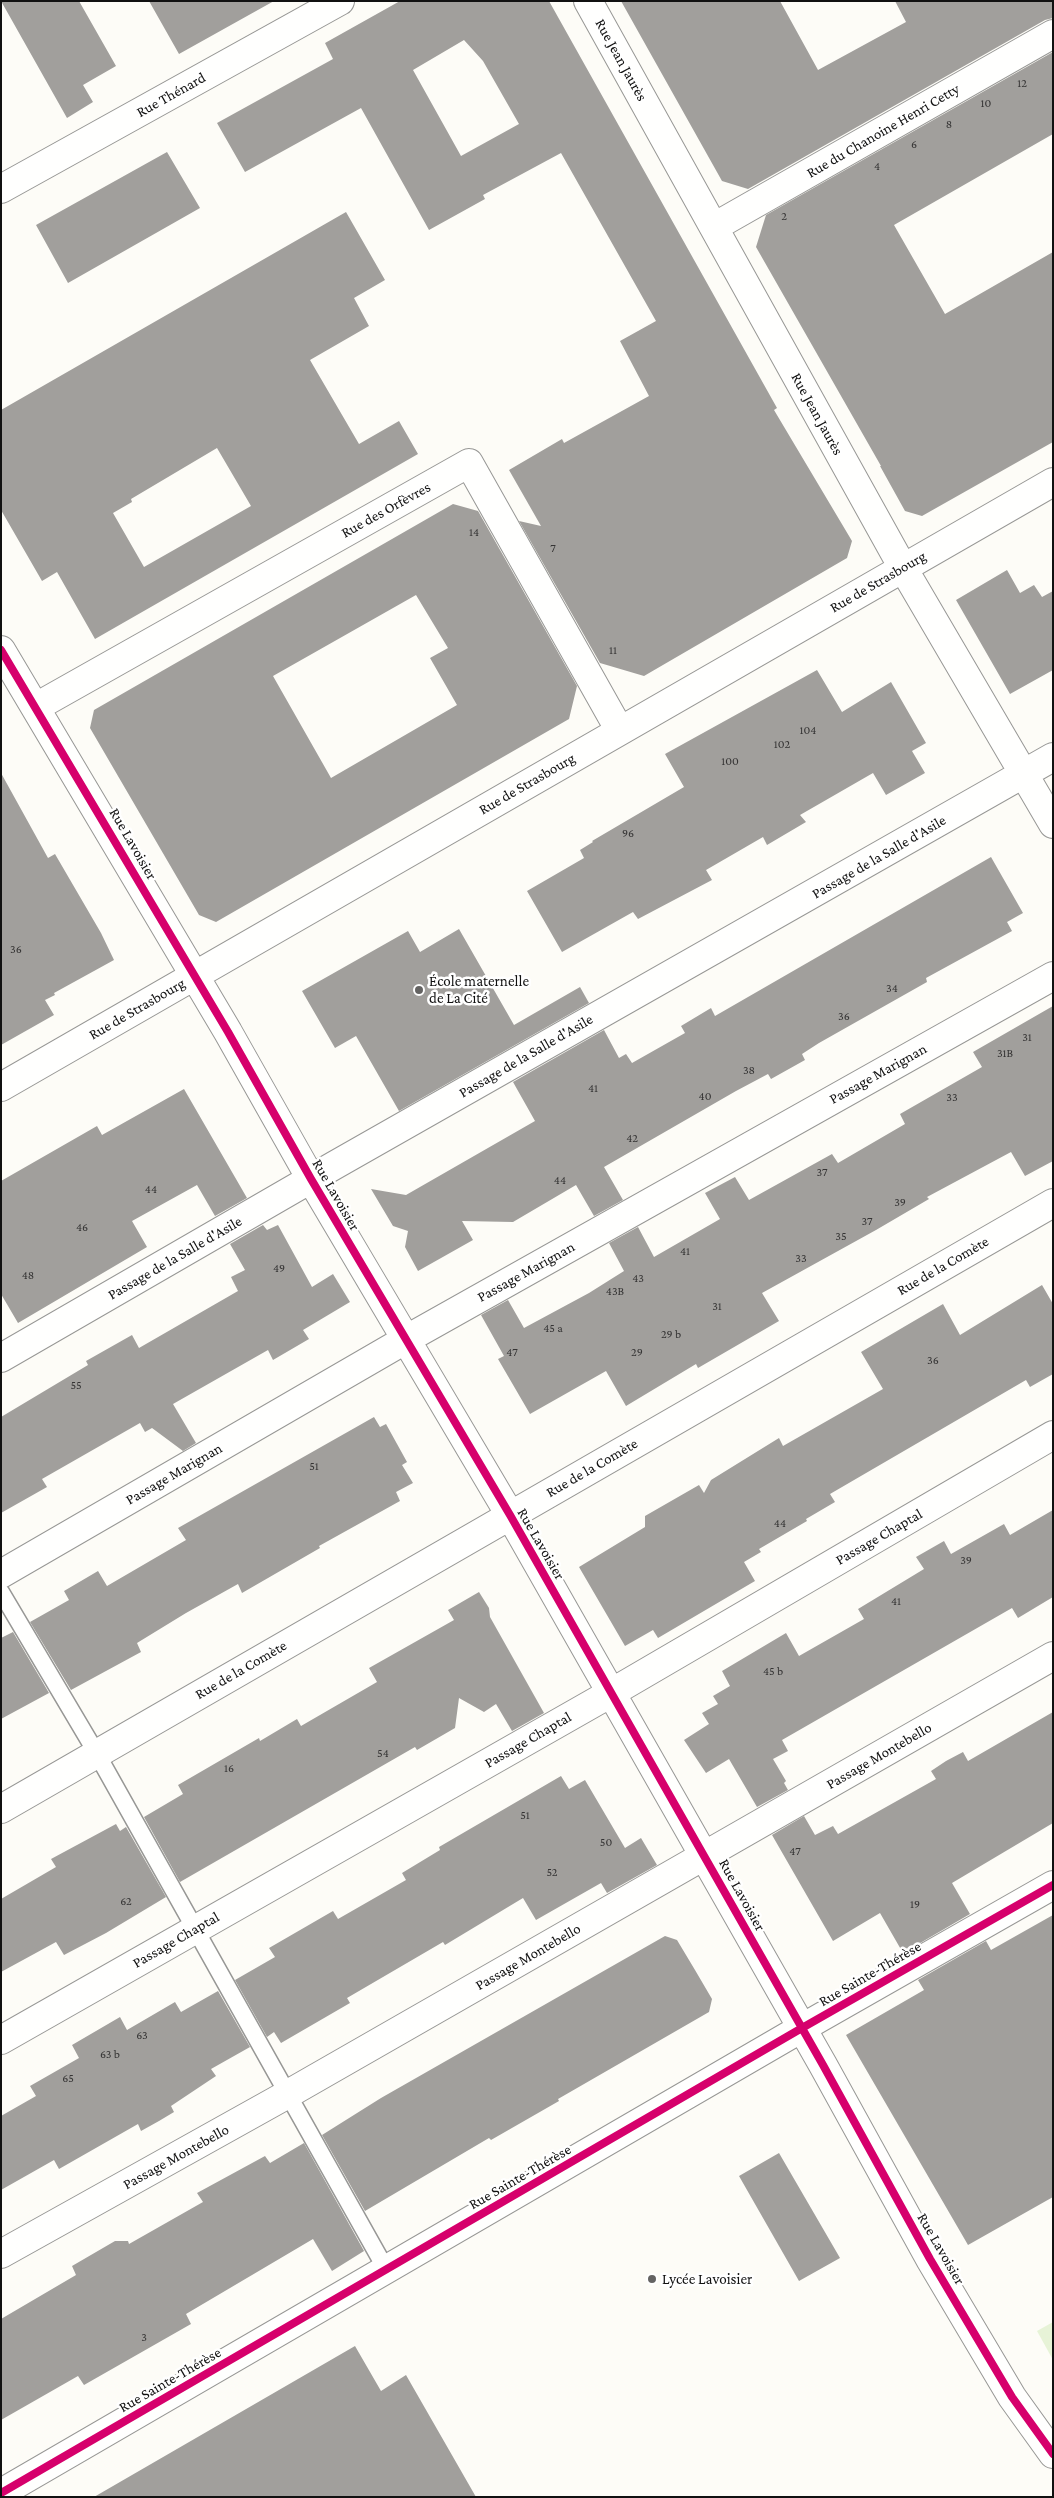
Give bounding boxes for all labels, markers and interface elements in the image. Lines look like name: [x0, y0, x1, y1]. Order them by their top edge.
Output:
street label: Rue Jean Jaurès: [591, 16, 651, 104]
street label: Rue Thénard: [133, 69, 209, 121]
house number: 12: [1017, 76, 1027, 90]
street label: Rue du Chanoine Henri Cetty: [803, 80, 963, 182]
house number: 10: [981, 96, 991, 110]
house number: 8: [946, 117, 952, 131]
house number: 6: [911, 137, 917, 151]
house number: 4: [874, 159, 880, 173]
house number: 2: [781, 209, 787, 223]
street label: Rue Jean Jaurès: [787, 370, 847, 458]
street label: Rue des Orfèvres: [338, 478, 434, 542]
house number: 14: [469, 525, 479, 539]
house number: 7: [550, 541, 556, 555]
street label: Rue de Strasbourg: [827, 547, 929, 617]
house number: 11: [609, 643, 617, 657]
house number: 104: [800, 723, 816, 737]
house number: 102: [774, 737, 790, 751]
street label: Rue de Strasbourg: [476, 749, 578, 819]
house number: 100: [721, 754, 739, 768]
street label: Rue Lavoisier: [105, 805, 161, 883]
street label: Passage de la Salle d'Asile: [809, 811, 949, 903]
house number: 96: [622, 826, 634, 840]
house number: 36: [10, 942, 22, 956]
place label: École maternelle de La Cité: [429, 972, 529, 1007]
street label: Rue de Strasbourg: [86, 974, 188, 1044]
house number: 34: [886, 981, 898, 995]
marker: École maternelle de La Cité: [413, 984, 425, 996]
house number: 36: [838, 1009, 850, 1023]
street label: Passage de la Salle d'Asile: [456, 1010, 596, 1102]
house number: 31: [1022, 1030, 1032, 1044]
street label: Passage Marignan: [826, 1040, 930, 1108]
house number: 31B: [997, 1046, 1013, 1060]
house number: 38: [743, 1063, 755, 1077]
house number: 41: [588, 1081, 598, 1095]
house number: 40: [699, 1089, 711, 1103]
house number: 33: [946, 1090, 958, 1104]
house number: 42: [626, 1131, 638, 1145]
street label: Rue Lavoisier: [308, 1156, 364, 1234]
house number: 37: [816, 1165, 828, 1179]
house number: 44: [554, 1173, 566, 1187]
house number: 44: [145, 1182, 157, 1196]
house number: 39: [894, 1195, 906, 1209]
street label: Passage de la Salle d'Asile: [105, 1212, 245, 1304]
house number: 37: [861, 1214, 873, 1228]
house number: 46: [76, 1220, 88, 1234]
house number: 35: [835, 1229, 847, 1243]
street label: Rue de la Comète: [894, 1233, 992, 1299]
street label: Passage Marignan: [474, 1238, 578, 1306]
house number: 41: [680, 1244, 690, 1258]
house number: 33: [795, 1251, 807, 1265]
house number: 49: [273, 1261, 285, 1275]
house number: 48: [22, 1268, 34, 1282]
house number: 43: [632, 1271, 644, 1285]
house number: 43B: [606, 1284, 624, 1298]
house number: 31: [712, 1299, 722, 1313]
house number: 45 a: [543, 1321, 563, 1335]
house number: 29 b: [661, 1327, 681, 1341]
house number: 47: [506, 1345, 518, 1359]
house number: 29: [631, 1345, 643, 1359]
house number: 36: [927, 1353, 939, 1367]
house number: 55: [70, 1378, 82, 1392]
street label: Rue de la Comète: [543, 1435, 641, 1501]
street label: Passage Marignan: [123, 1439, 225, 1509]
house number: 51: [309, 1459, 319, 1473]
street label: Rue Lavoisier: [513, 1505, 569, 1583]
street label: Passage Chaptal: [832, 1505, 926, 1569]
house number: 44: [774, 1516, 786, 1530]
house number: 39: [960, 1553, 972, 1567]
house number: 41: [891, 1594, 901, 1608]
street label: Rue de la Comète: [192, 1637, 290, 1703]
house number: 45 b: [763, 1664, 783, 1678]
street label: Passage Chaptal: [481, 1708, 575, 1772]
street label: Passage Montebello: [823, 1719, 935, 1793]
house number: 54: [377, 1746, 389, 1760]
house number: 16: [224, 1761, 234, 1775]
house number: 51: [520, 1808, 530, 1822]
house number: 50: [600, 1835, 612, 1849]
house number: 47: [789, 1844, 801, 1858]
street label: Rue Lavoisier: [715, 1856, 769, 1934]
house number: 52: [546, 1865, 558, 1879]
house number: 62: [120, 1894, 132, 1908]
house number: 19: [910, 1897, 920, 1911]
street label: Passage Chaptal: [129, 1908, 223, 1972]
street label: Passage Montebello: [472, 1920, 584, 1994]
street label: Rue Sainte-Thérèse: [816, 1937, 924, 2011]
house number: 63: [136, 2028, 148, 2042]
house number: 63 b: [100, 2047, 120, 2061]
house number: 65: [62, 2071, 74, 2085]
street label: Passage Montebello: [120, 2120, 232, 2194]
street label: Rue Sainte-Thérèse: [466, 2140, 574, 2214]
street label: Rue Lavoisier: [913, 2210, 969, 2288]
place label: Lycée Lavoisier: [662, 2270, 752, 2288]
marker: Lycée Lavoisier: [646, 2273, 658, 2285]
house number: 3: [141, 2330, 147, 2344]
street label: Rue Sainte-Thérèse: [116, 2343, 224, 2417]

